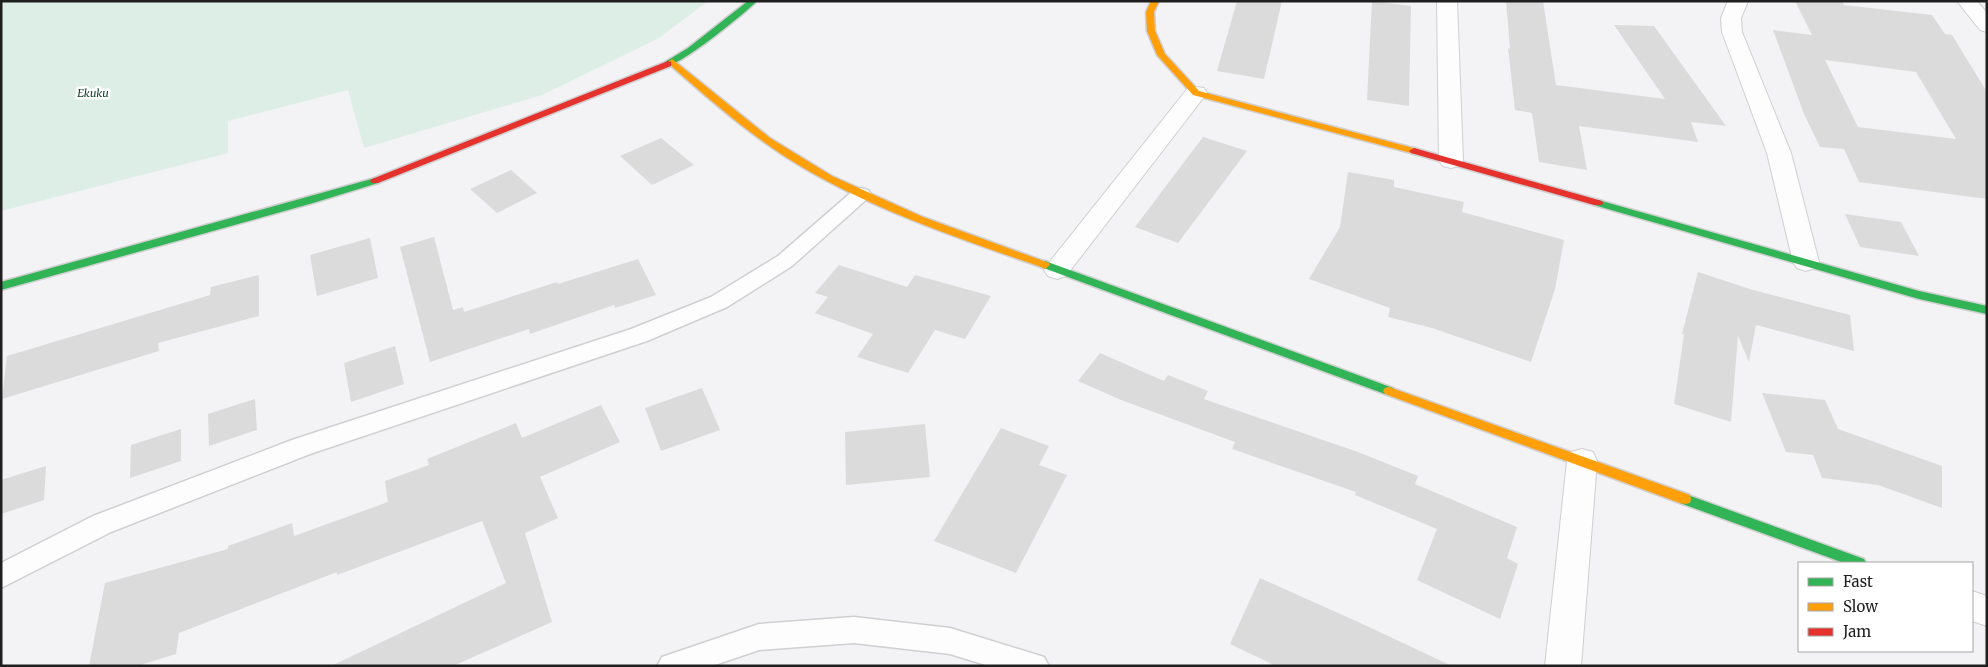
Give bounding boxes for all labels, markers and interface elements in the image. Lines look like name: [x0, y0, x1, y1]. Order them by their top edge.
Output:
park label: Ekuku: [77, 86, 109, 100]
legend: [1798, 562, 1973, 652]
text: Fast: [1843, 572, 1873, 591]
text: Slow: [1843, 597, 1878, 616]
text: Jam: [1842, 622, 1871, 641]

